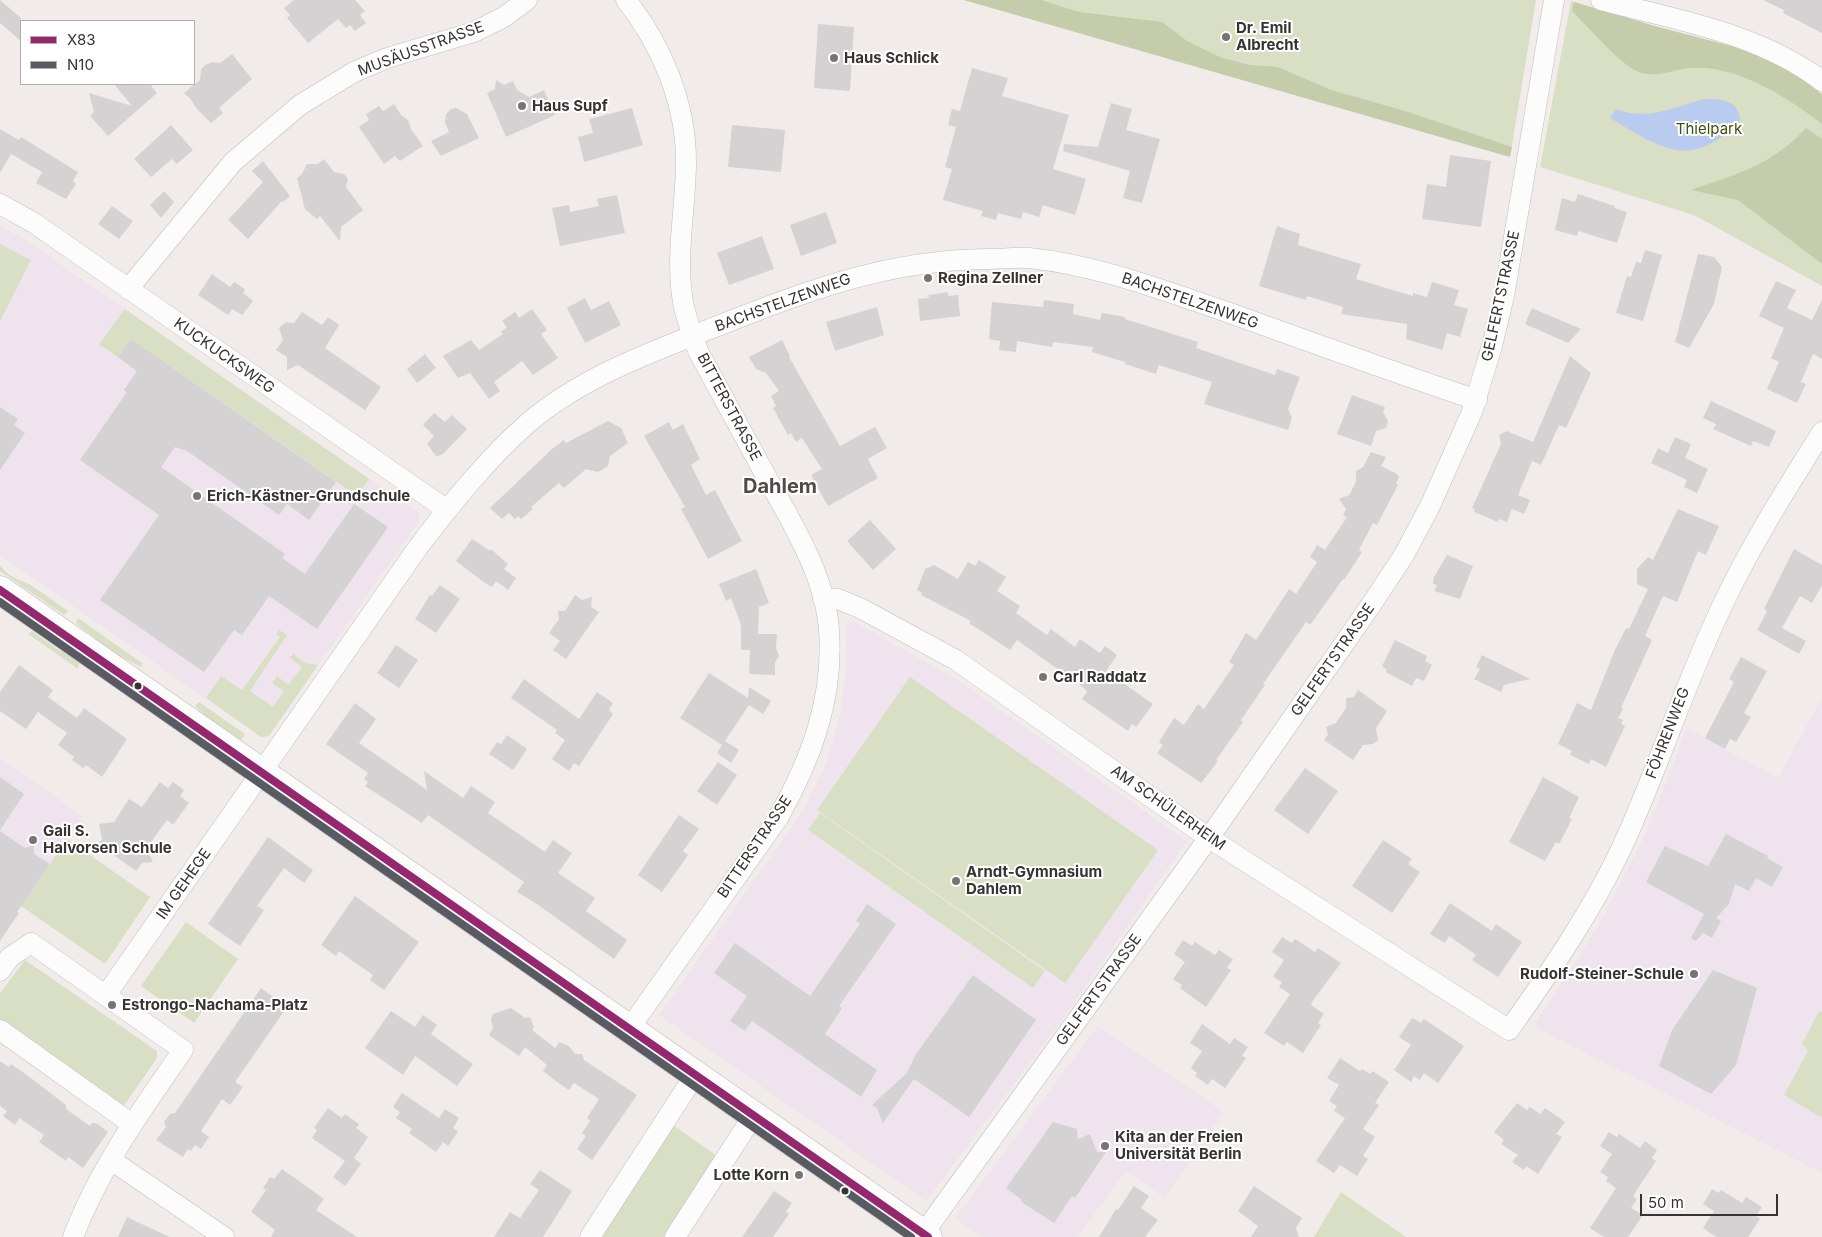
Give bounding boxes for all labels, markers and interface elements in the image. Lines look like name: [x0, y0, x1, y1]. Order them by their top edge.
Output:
street label: MUSÄUSSTRASSE: [356, 18, 486, 80]
place label: Dr. Emil Albrecht: [1236, 19, 1299, 54]
legend: [20, 20, 195, 85]
text: X83: [67, 30, 95, 49]
marker: Dr. Emil Albrecht: [1220, 31, 1232, 43]
place label: Haus Schlick: [844, 49, 939, 67]
marker: Haus Schlick: [828, 52, 840, 64]
text: N10: [67, 55, 94, 74]
place label: Haus Supf: [532, 97, 608, 115]
marker: Haus Supf: [516, 100, 528, 112]
park label: Thielpark: [1676, 120, 1742, 138]
street label: GELFERTSTRASSE: [1478, 229, 1524, 363]
place label: Regina Zellner: [938, 269, 1043, 287]
street label: BACHSTELZENWEG: [1119, 269, 1261, 333]
street label: BACHSTELZENWEG: [713, 270, 853, 336]
marker: Regina Zellner: [922, 272, 934, 284]
street label: KUCKUCKSWEG: [170, 315, 278, 397]
street label: BITTERSTRASSE: [693, 350, 765, 464]
district label: Dahlem: [743, 475, 817, 499]
place label: Erich-Kästner-Grundschule: [207, 487, 410, 505]
marker: Erich-Kästner-Grundschule: [191, 490, 203, 502]
street label: GELFERTSTRASSE: [1287, 600, 1379, 720]
place label: Carl Raddatz: [1053, 668, 1147, 686]
marker: Carl Raddatz: [1037, 671, 1049, 683]
unlabelled marker: [133, 681, 143, 691]
street label: FÖHRENWEG: [1642, 685, 1694, 781]
street label: AM SCHÜLERHEIM: [1107, 762, 1229, 854]
street label: BITTERSTRASSE: [714, 792, 796, 902]
place label: Gail S. Halvorsen Schule: [43, 822, 172, 857]
marker: Gail S. Halvorsen Schule: [27, 834, 39, 846]
street label: IM GEHEGE: [153, 845, 215, 923]
place label: Arndt-Gymnasium Dahlem: [966, 863, 1102, 898]
marker: Arndt-Gymnasium Dahlem: [950, 875, 962, 887]
street label: GELFERTSTRASSE: [1052, 931, 1146, 1049]
place label: Rudolf-Steiner-Schule: [1520, 965, 1684, 983]
marker: Rudolf-Steiner-Schule: [1688, 968, 1700, 980]
place label: Estrongo-Nachama-Platz: [122, 996, 308, 1014]
marker: Estrongo-Nachama-Platz: [106, 999, 118, 1011]
place label: Kita an der Freien Universität Berlin: [1115, 1128, 1243, 1163]
marker: Kita an der Freien Universität Berlin: [1099, 1140, 1111, 1152]
place label: Lotte Korn: [714, 1166, 789, 1184]
marker: Lotte Korn: [793, 1169, 805, 1181]
scale bar: [1642, 1184, 1780, 1216]
unlabelled marker: [840, 1186, 850, 1196]
text: 50 m: [1648, 1193, 1684, 1212]

